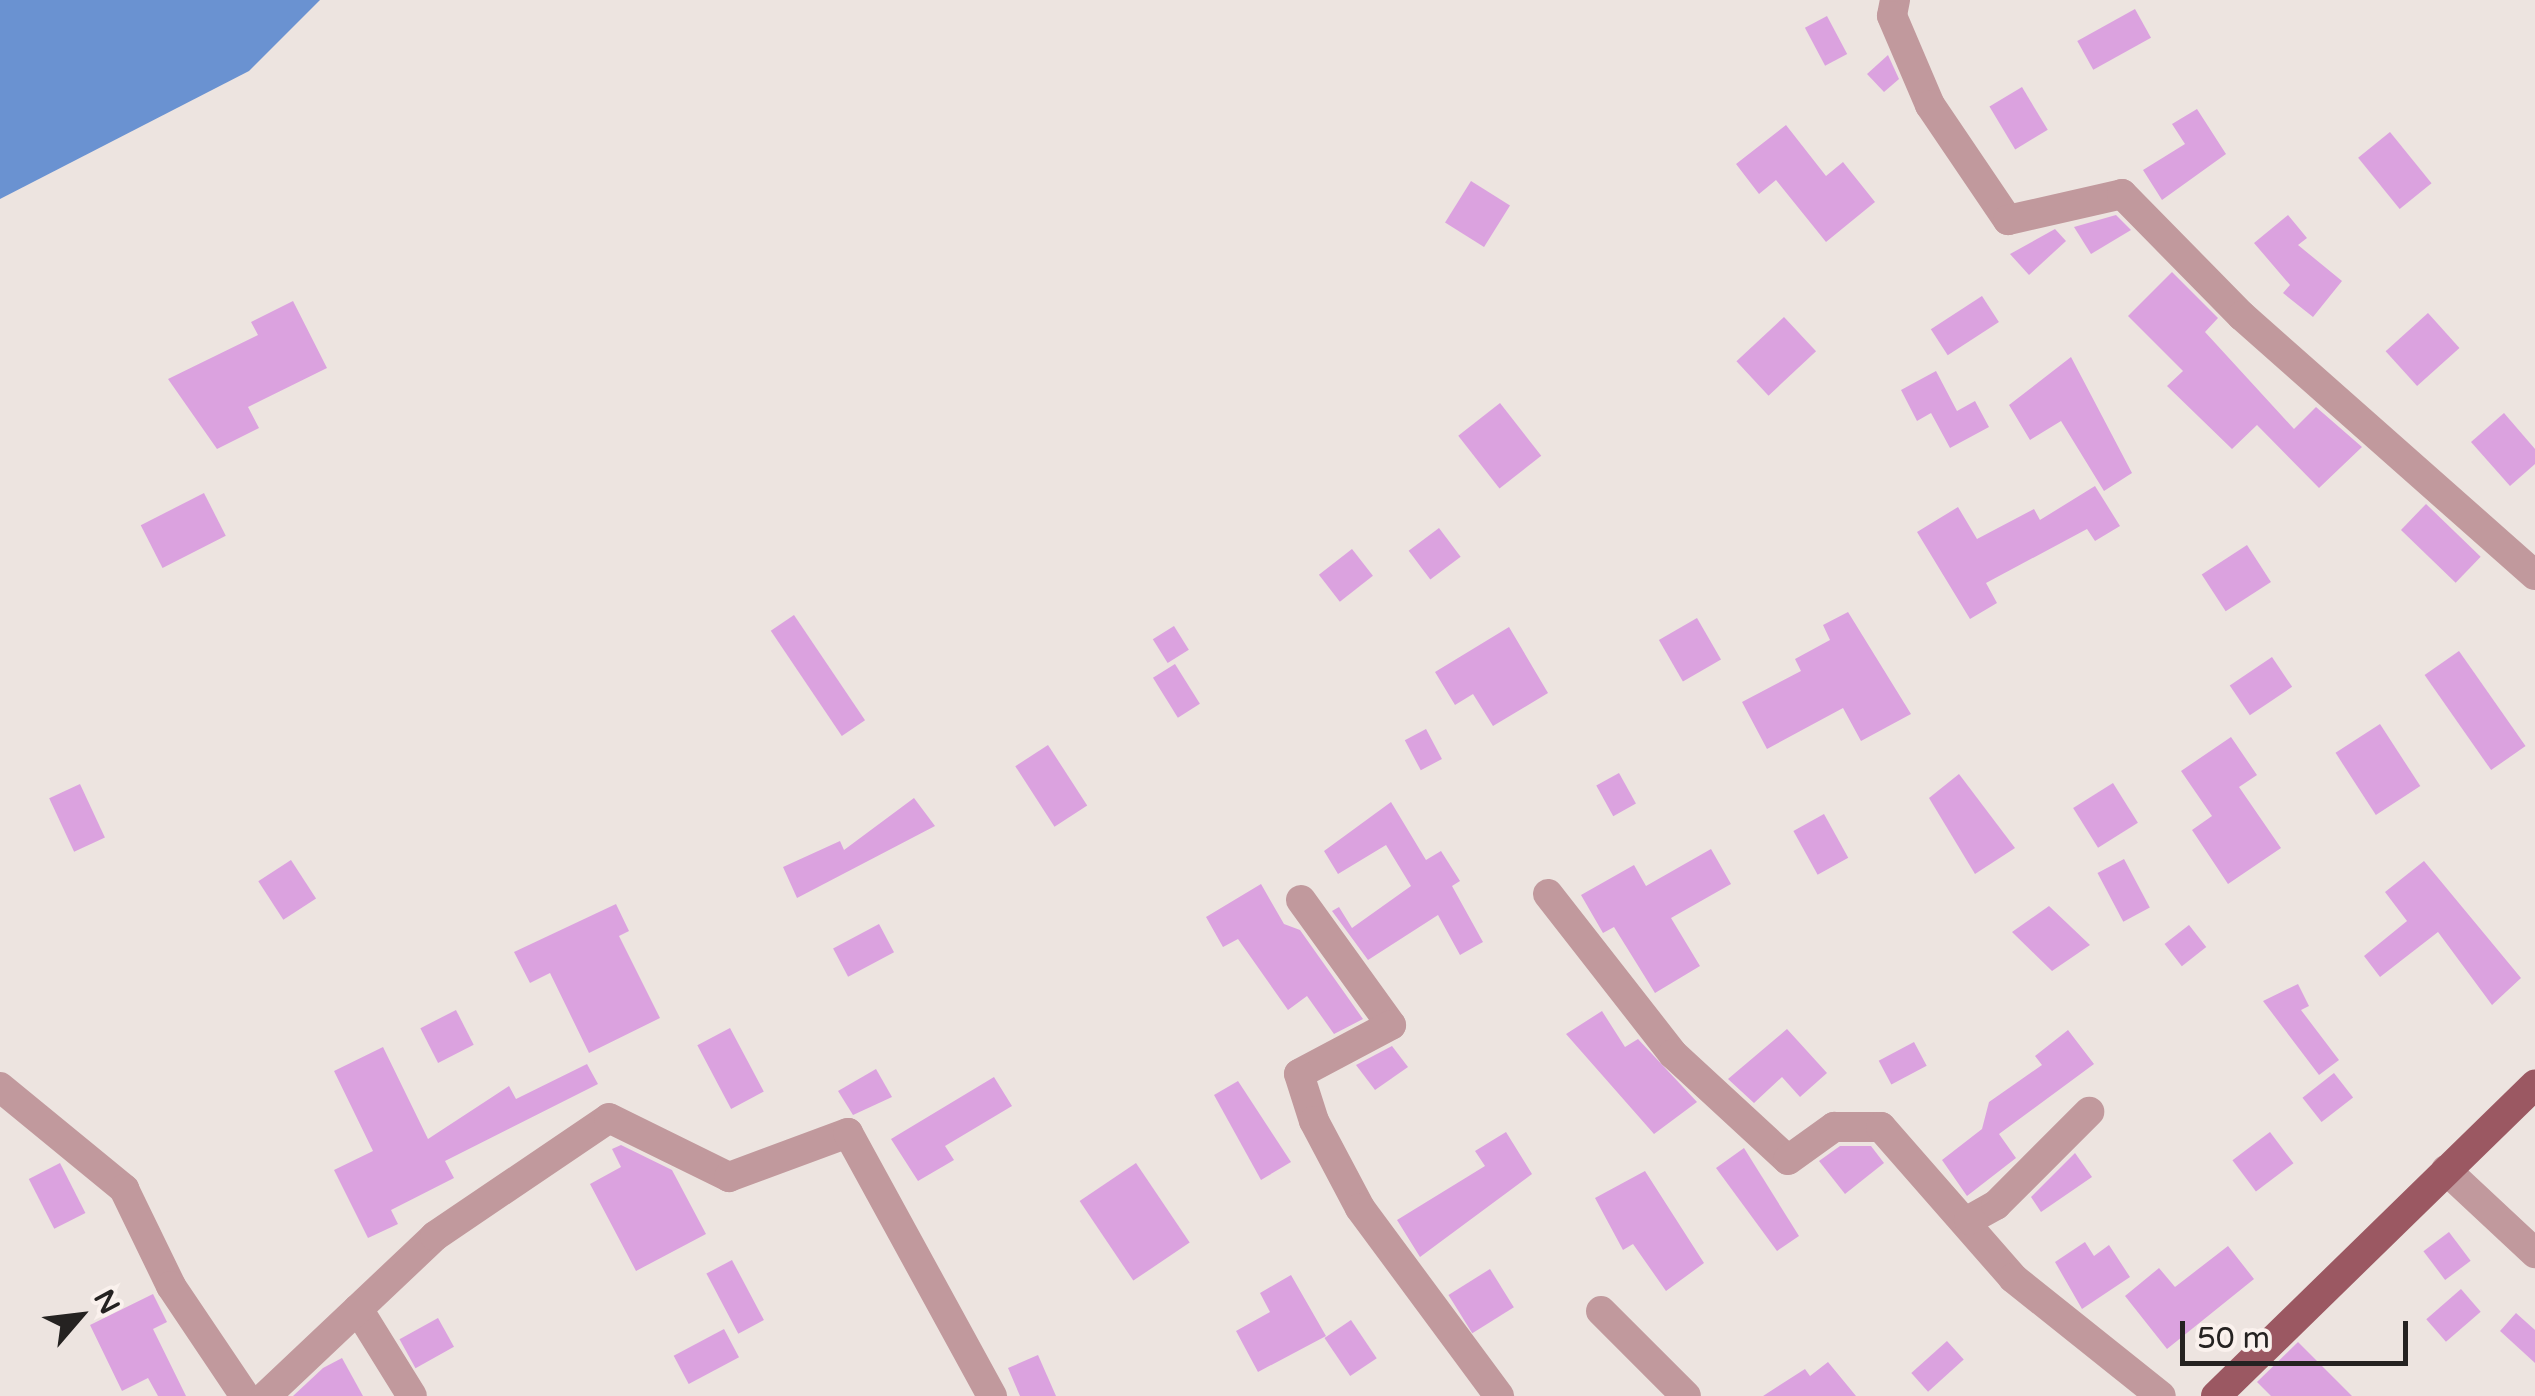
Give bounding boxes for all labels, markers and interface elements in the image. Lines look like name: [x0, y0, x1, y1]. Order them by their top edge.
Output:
north arrow: [30, 1266, 130, 1366]
text: N: [86, 1284, 127, 1320]
scale bar: [2185, 1301, 2412, 1363]
text: 50 m: [2197, 1320, 2270, 1357]

